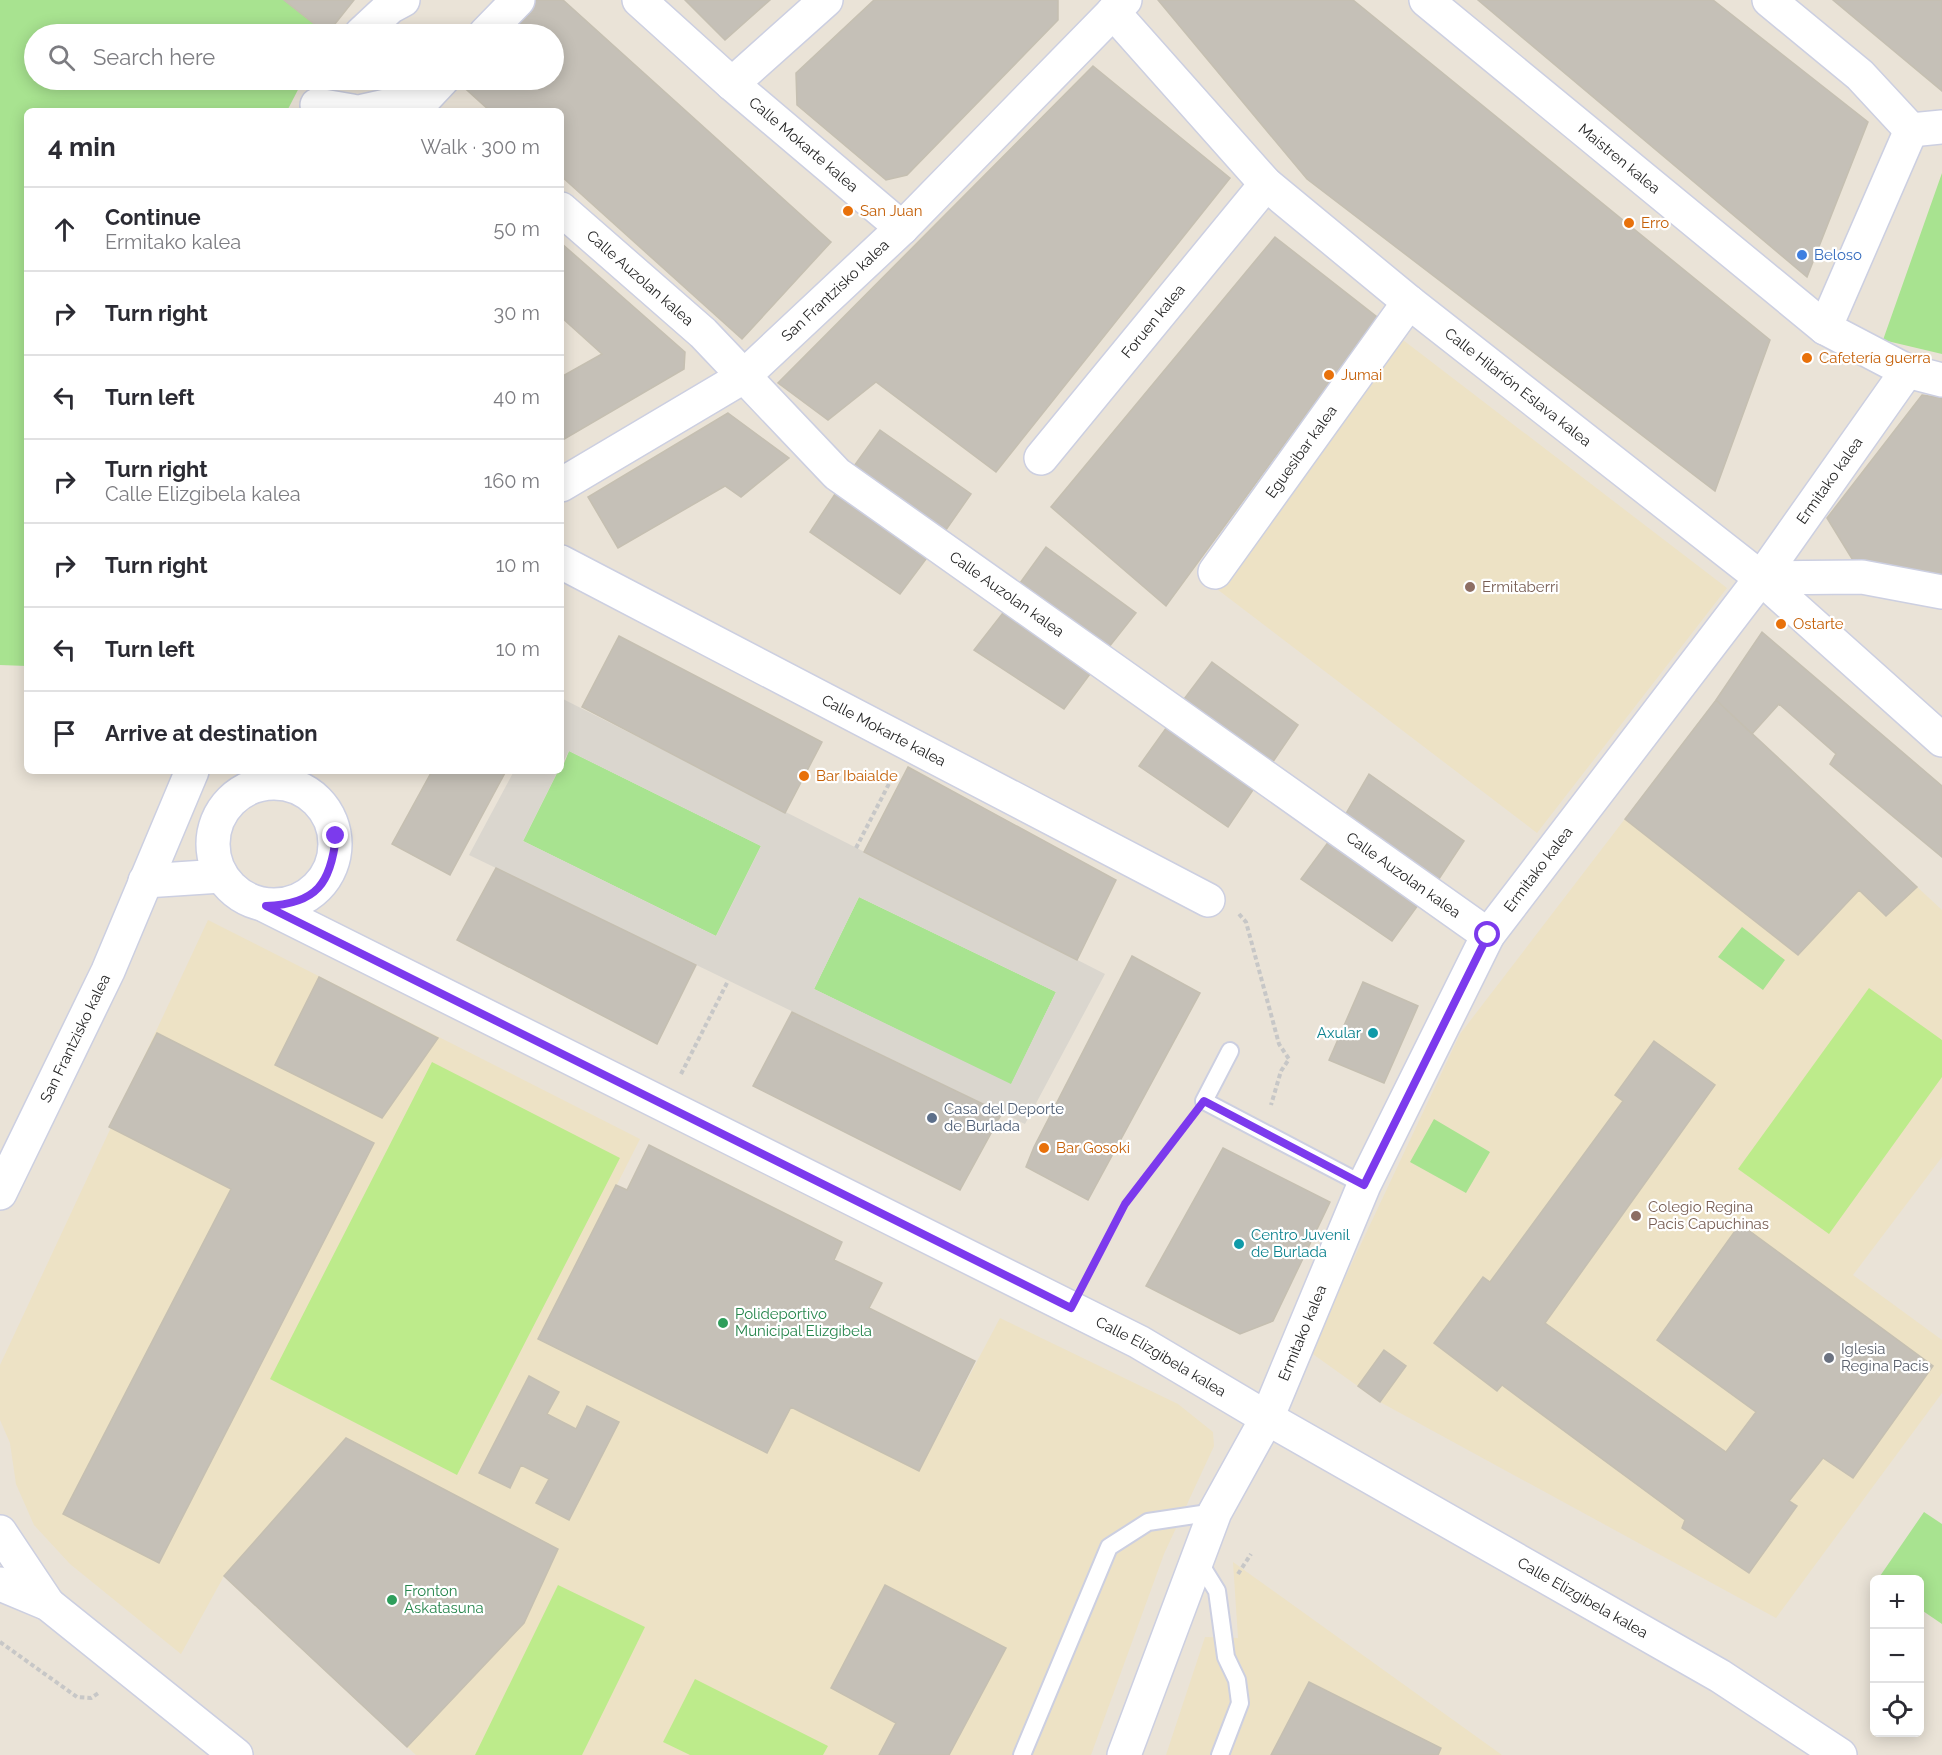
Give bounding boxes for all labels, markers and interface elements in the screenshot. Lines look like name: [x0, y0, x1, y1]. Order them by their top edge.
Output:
search box: [24, 24, 564, 90]
icon: search: [45, 41, 78, 74]
text: Search here: [93, 44, 215, 70]
street label: Calle Mokarte kalea: [745, 93, 862, 196]
street label: Maistren kalea: [1575, 120, 1664, 198]
text: 4 min: [48, 132, 116, 162]
text: Walk · 300 m: [421, 135, 540, 159]
place label: San Juan: [860, 202, 922, 220]
text: Continue: [105, 204, 201, 230]
marker: San Juan: [841, 204, 855, 218]
icon: ahead: [48, 213, 81, 246]
place label: Erro: [1641, 214, 1669, 232]
marker: Erro: [1622, 216, 1636, 230]
text: 50 m: [493, 217, 540, 241]
street label: Calle Auzolan kalea: [583, 227, 697, 330]
text: Ermitako kalea: [105, 230, 241, 254]
street label: San Frantzisko kalea: [778, 236, 893, 345]
place label: Beloso: [1814, 246, 1862, 264]
marker: Beloso: [1795, 248, 1809, 262]
street label: Foruen kalea: [1118, 281, 1189, 362]
icon: right: [48, 297, 81, 330]
text: Turn right: [105, 300, 208, 326]
text: 30 m: [494, 301, 540, 325]
street label: Calle Hilarión Eslava kalea: [1441, 324, 1595, 450]
place label: Cafetería guerra: [1819, 349, 1931, 367]
marker: Cafetería guerra: [1800, 351, 1814, 365]
place label: Jumai: [1341, 366, 1382, 384]
marker: Jumai: [1322, 368, 1336, 382]
icon: left: [48, 381, 81, 414]
text: Turn left: [105, 384, 195, 410]
text: 40 m: [493, 385, 540, 409]
street label: Eguesibar kalea: [1262, 402, 1341, 502]
street label: Ermitako kalea: [1793, 434, 1867, 527]
text: Turn right: [105, 456, 208, 482]
icon: right: [48, 465, 81, 498]
text: 160 m: [484, 469, 540, 493]
text: Calle Elizgibela kalea: [105, 482, 301, 506]
street label: Calle Auzolan kalea: [946, 548, 1067, 641]
icon: right: [48, 549, 81, 582]
text: Turn right: [105, 552, 208, 578]
text: 10 m: [496, 553, 540, 577]
place label: Ermitaberri: [1482, 578, 1558, 596]
marker: Ermitaberri: [1463, 580, 1477, 594]
place label: Ostarte: [1793, 615, 1844, 633]
marker: Ostarte: [1774, 617, 1788, 631]
icon: left: [48, 633, 81, 666]
text: Turn left: [105, 636, 195, 662]
text: 10 m: [496, 637, 540, 661]
street label: Calle Mokarte kalea: [819, 691, 949, 770]
icon: arrive: [48, 717, 81, 750]
text: Arrive at destination: [105, 720, 318, 746]
place label: Bar Ibaialde: [816, 767, 898, 785]
marker: Bar Ibaialde: [797, 769, 811, 783]
route end: [322, 822, 348, 848]
street label: Ermitako kalea: [1500, 823, 1576, 915]
street label: Calle Auzolan kalea: [1343, 828, 1464, 922]
route start: [1474, 921, 1500, 947]
street label: San Frantzisko kalea: [36, 971, 114, 1106]
place label: Axular: [1317, 1024, 1362, 1042]
marker: Axular: [1366, 1026, 1380, 1040]
place label: Casa del Deporte de Burlada: [944, 1100, 1064, 1135]
marker: Casa del Deporte de Burlada: [925, 1111, 939, 1125]
place label: Bar Gosoki: [1056, 1139, 1130, 1157]
marker: Bar Gosoki: [1037, 1141, 1051, 1155]
place label: Colegio Regina Pacis Capuchinas: [1648, 1198, 1769, 1233]
marker: Colegio Regina Pacis Capuchinas: [1629, 1209, 1643, 1223]
place label: Centro Juvenil de Burlada: [1251, 1226, 1351, 1261]
marker: Centro Juvenil de Burlada: [1232, 1237, 1246, 1251]
street label: Ermitako kalea: [1274, 1282, 1330, 1384]
place label: Polideportivo Municipal Elizgibela: [735, 1305, 872, 1340]
street label: Calle Elizgibela kalea: [1093, 1313, 1229, 1401]
marker: Polideportivo Municipal Elizgibela: [716, 1316, 730, 1330]
place label: Iglesia Regina Pacis: [1841, 1340, 1929, 1375]
marker: Iglesia Regina Pacis: [1822, 1351, 1836, 1365]
street label: Calle Elizgibela kalea: [1514, 1554, 1651, 1642]
map controls: [1870, 1575, 1924, 1737]
button: +: [1870, 1575, 1924, 1629]
place label: Fronton Askatasuna: [404, 1582, 484, 1617]
marker: Fronton Askatasuna: [385, 1593, 399, 1607]
button: −: [1870, 1629, 1924, 1683]
button: locate: [1870, 1683, 1924, 1737]

